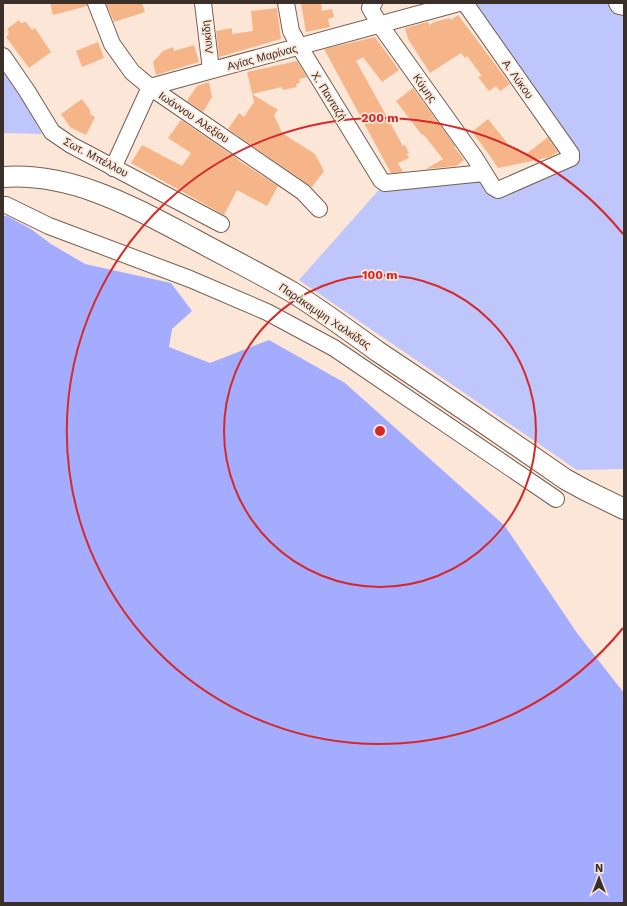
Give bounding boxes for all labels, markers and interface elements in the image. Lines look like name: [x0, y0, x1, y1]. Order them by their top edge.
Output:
street label: Λυκίδη: [199, 19, 216, 54]
street label: Αγίας Μαρίνας: [226, 42, 299, 73]
street label: Α. Λύκου: [499, 57, 536, 101]
street label: Χ. Πανταζή: [308, 69, 349, 123]
street label: Κύμης: [410, 72, 439, 105]
street label: Ιωάννου Αλεξίου: [156, 89, 231, 146]
text: 200 m: [361, 111, 399, 125]
street label: Σωτ. Μπέλλου: [61, 135, 130, 180]
text: 100 m: [362, 268, 398, 282]
street label: Παράκαμψη Χαλκίδας: [276, 281, 373, 352]
centre of rings: [373, 424, 387, 438]
north arrow: [579, 858, 619, 898]
text: N: [595, 862, 603, 875]

